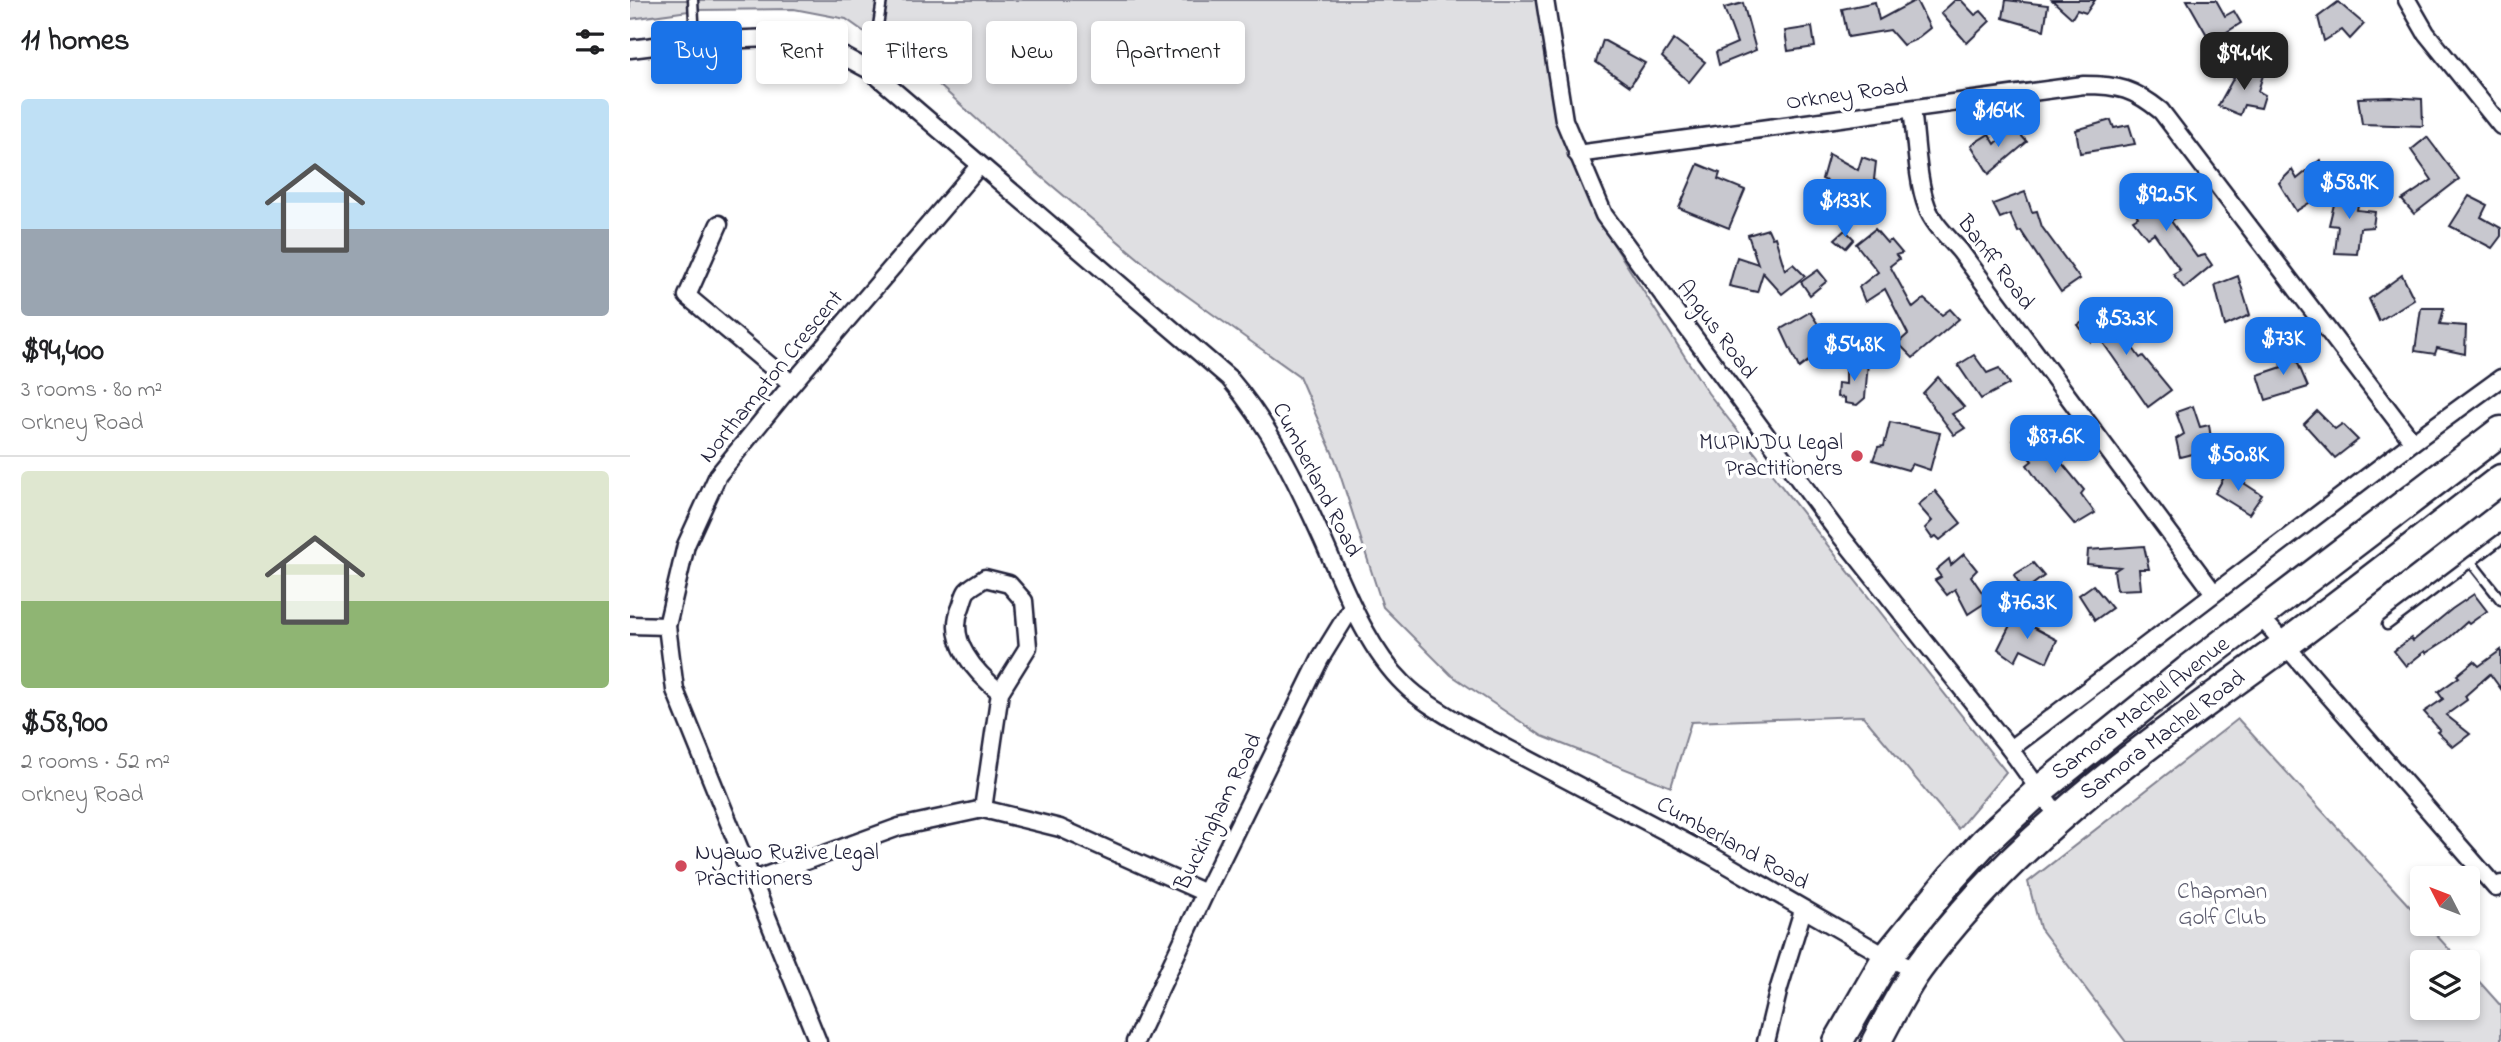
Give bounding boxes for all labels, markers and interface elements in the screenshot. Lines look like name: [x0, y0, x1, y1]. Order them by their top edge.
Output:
text: 11 homes: [21, 20, 129, 64]
chip: Buy: [651, 21, 742, 84]
chip: Rent: [756, 21, 848, 84]
chip: Filters: [862, 21, 972, 84]
chip: New: [986, 21, 1077, 84]
chip: Apartment: [1091, 21, 1245, 84]
icon: filters: [571, 23, 609, 61]
pin: $94.4K: [2187, 32, 2301, 92]
text: $94.4K: [2216, 38, 2272, 71]
street label: Orkney Road: [1784, 70, 1910, 122]
pin: $164K: [1949, 90, 2047, 149]
text: $164K: [1972, 95, 2024, 128]
icon: home: [252, 145, 378, 271]
pin: $58.9K: [2292, 162, 2406, 221]
text: $58.9K: [2320, 167, 2378, 200]
pin: $92.5K: [2109, 174, 2223, 233]
text: $92.5K: [2135, 179, 2197, 212]
pin: $133K: [1796, 180, 1894, 239]
text: $133K: [1819, 185, 1871, 218]
street label: Banff Road: [1948, 208, 2042, 318]
street label: Angus Road: [1667, 274, 1764, 387]
street label: Northampton Crescent: [692, 283, 852, 471]
pin: $53.3K: [2069, 298, 2183, 357]
text: $53.3K: [2095, 303, 2157, 336]
pin: $73K: [2242, 318, 2324, 377]
text: $73K: [2261, 323, 2305, 356]
pin: $54.8K: [1797, 324, 1911, 383]
text: $54.8K: [1823, 329, 1885, 362]
text: $94,400: [21, 330, 104, 374]
text: 3 rooms · 80 m²: [21, 374, 162, 407]
street label: Cumberland Road: [1263, 397, 1369, 563]
text: Orkney Road: [21, 407, 144, 440]
pin: $87.6K: [1998, 416, 2112, 475]
text: $87.6K: [2026, 421, 2084, 454]
place label: MUPINDU Legal Practitioners: [1699, 427, 1843, 486]
pin: $50.8K: [2181, 434, 2295, 493]
text: $50.8K: [2207, 439, 2269, 472]
marker: MUPINDU Legal Practitioners: [1849, 448, 1865, 464]
icon: home: [252, 517, 378, 643]
pin: $76.3K: [1970, 582, 2084, 641]
text: $76.3K: [1998, 587, 2056, 620]
street label: Samora Machel Avenue: [2045, 628, 2238, 789]
street label: Samora Machel Road: [2073, 663, 2253, 809]
text: $58,900: [21, 702, 108, 746]
street label: Buckingham Road: [1166, 728, 1272, 897]
text: 2 rooms · 52 m²: [21, 746, 170, 779]
text: Orkney Road: [21, 779, 144, 812]
street label: Cumberland Road: [1650, 788, 1814, 900]
place label: Nyawo Ruzive Legal Practitioners: [695, 837, 879, 896]
marker: Nyawo Ruzive Legal Practitioners: [673, 858, 689, 874]
north arrow: [2410, 866, 2480, 936]
map controls: [2410, 866, 2480, 1020]
park label: Chapman Golf Club: [2177, 876, 2267, 935]
button: layers: [2410, 950, 2480, 1020]

